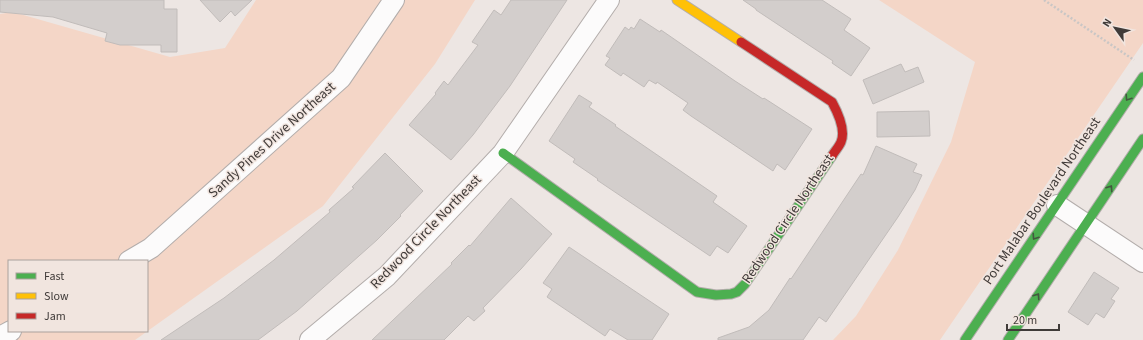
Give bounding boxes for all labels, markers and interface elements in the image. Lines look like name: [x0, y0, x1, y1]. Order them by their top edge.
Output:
north arrow: [1095, 8, 1135, 48]
text: N: [1099, 16, 1115, 30]
street label: Sandy Pines Drive Northeast: [204, 77, 340, 203]
one-way arrow: [1126, 94, 1133, 101]
street label: Port Malabar Boulevard Northeast: [978, 113, 1106, 289]
street label: Redwood Circle Northeast: [737, 150, 839, 288]
street label: Redwood Circle Northeast: [366, 170, 486, 294]
one-way arrow: [1105, 186, 1112, 193]
one-way arrow: [1032, 233, 1040, 240]
legend: [8, 260, 148, 332]
text: Fast: [44, 268, 64, 285]
text: Slow: [44, 288, 69, 305]
one-way arrow: [1032, 293, 1040, 300]
scale bar: [1007, 306, 1059, 332]
text: Jam: [44, 308, 66, 325]
text: 20 m: [1013, 312, 1037, 329]

